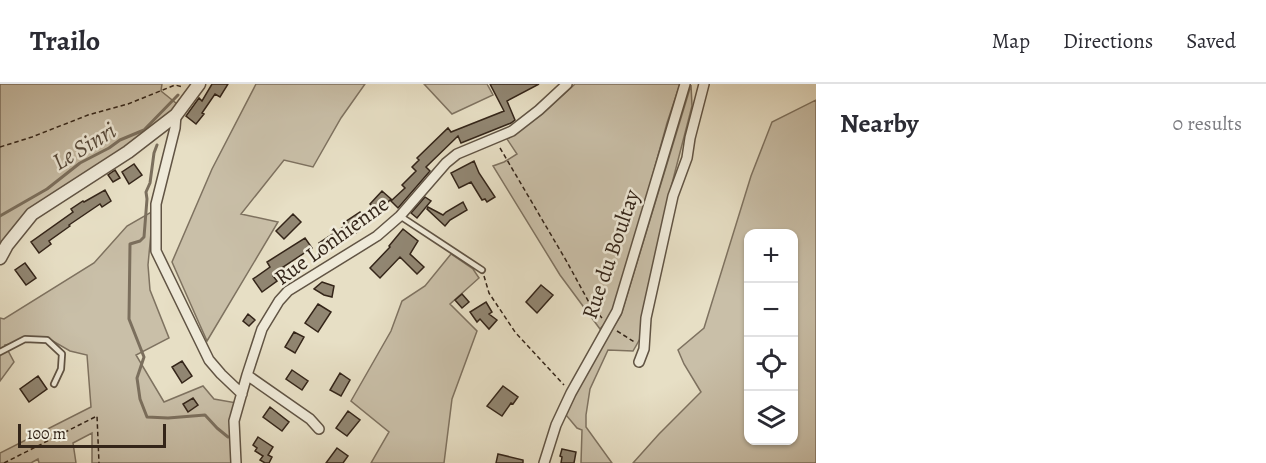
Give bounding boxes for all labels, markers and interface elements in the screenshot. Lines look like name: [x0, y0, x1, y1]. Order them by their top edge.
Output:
text: Trailo: [30, 22, 100, 60]
text: Map: [992, 27, 1030, 55]
text: Directions: [1063, 27, 1153, 55]
text: Saved: [1186, 27, 1236, 55]
text: Nearby: [840, 106, 919, 141]
text: 0 results: [1173, 110, 1242, 137]
water label: Le Sinri: [46, 114, 122, 178]
street label: Rue du Boultay: [575, 185, 647, 323]
street label: Rue Lonhienne: [268, 189, 395, 293]
map controls: [744, 229, 798, 445]
button: +: [744, 229, 798, 283]
button: −: [744, 283, 798, 337]
button: locate: [744, 337, 798, 391]
button: layers: [744, 391, 798, 445]
scale bar: [18, 421, 166, 448]
text: 100 m: [27, 423, 66, 445]

